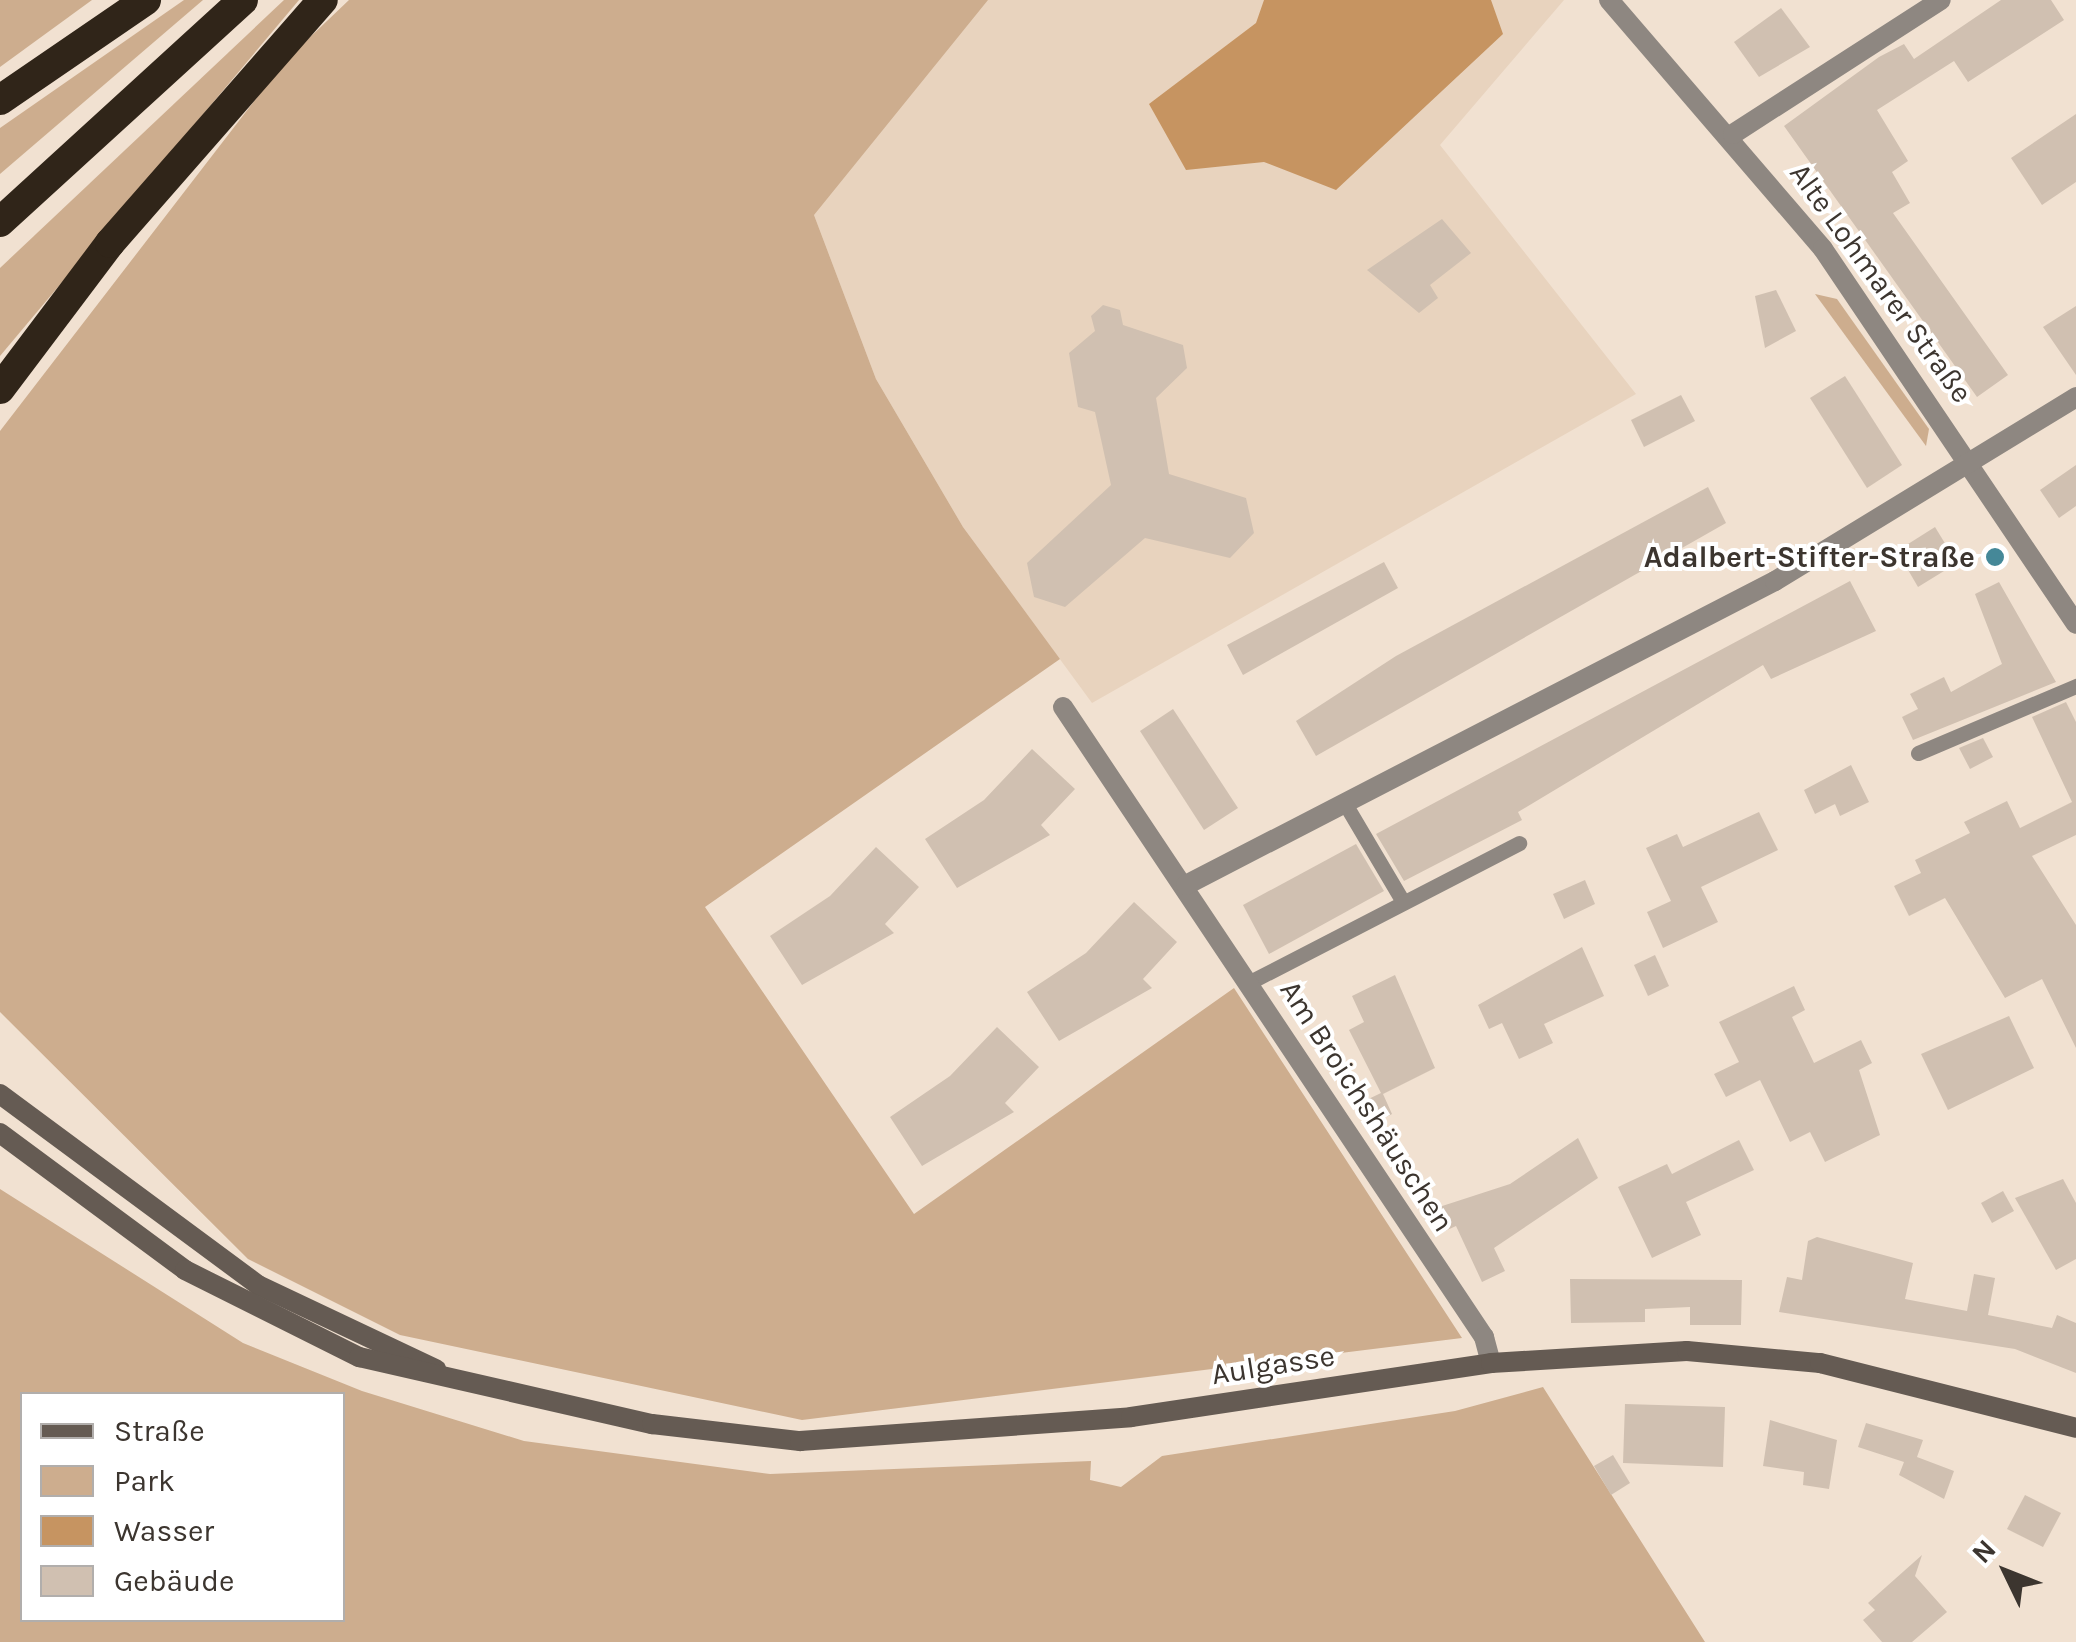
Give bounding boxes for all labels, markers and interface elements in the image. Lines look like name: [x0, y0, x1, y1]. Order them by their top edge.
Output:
street label: Alte Lohmarer Straße: [1782, 156, 1980, 410]
place label: Adalbert-Stifter-Straße: [1644, 539, 1975, 575]
marker: Adalbert-Stifter-Straße: [1984, 546, 2006, 568]
street label: Am Broichshäuschen: [1272, 974, 1462, 1238]
street label: Aulgasse: [1209, 1338, 1337, 1392]
legend: [20, 1392, 345, 1622]
text: Straße: [114, 1413, 205, 1449]
text: Park: [114, 1463, 175, 1499]
text: Wasser: [114, 1513, 214, 1549]
north arrow: [1956, 1522, 2056, 1622]
text: N: [1965, 1533, 2003, 1570]
text: Gebäude: [114, 1563, 234, 1599]

